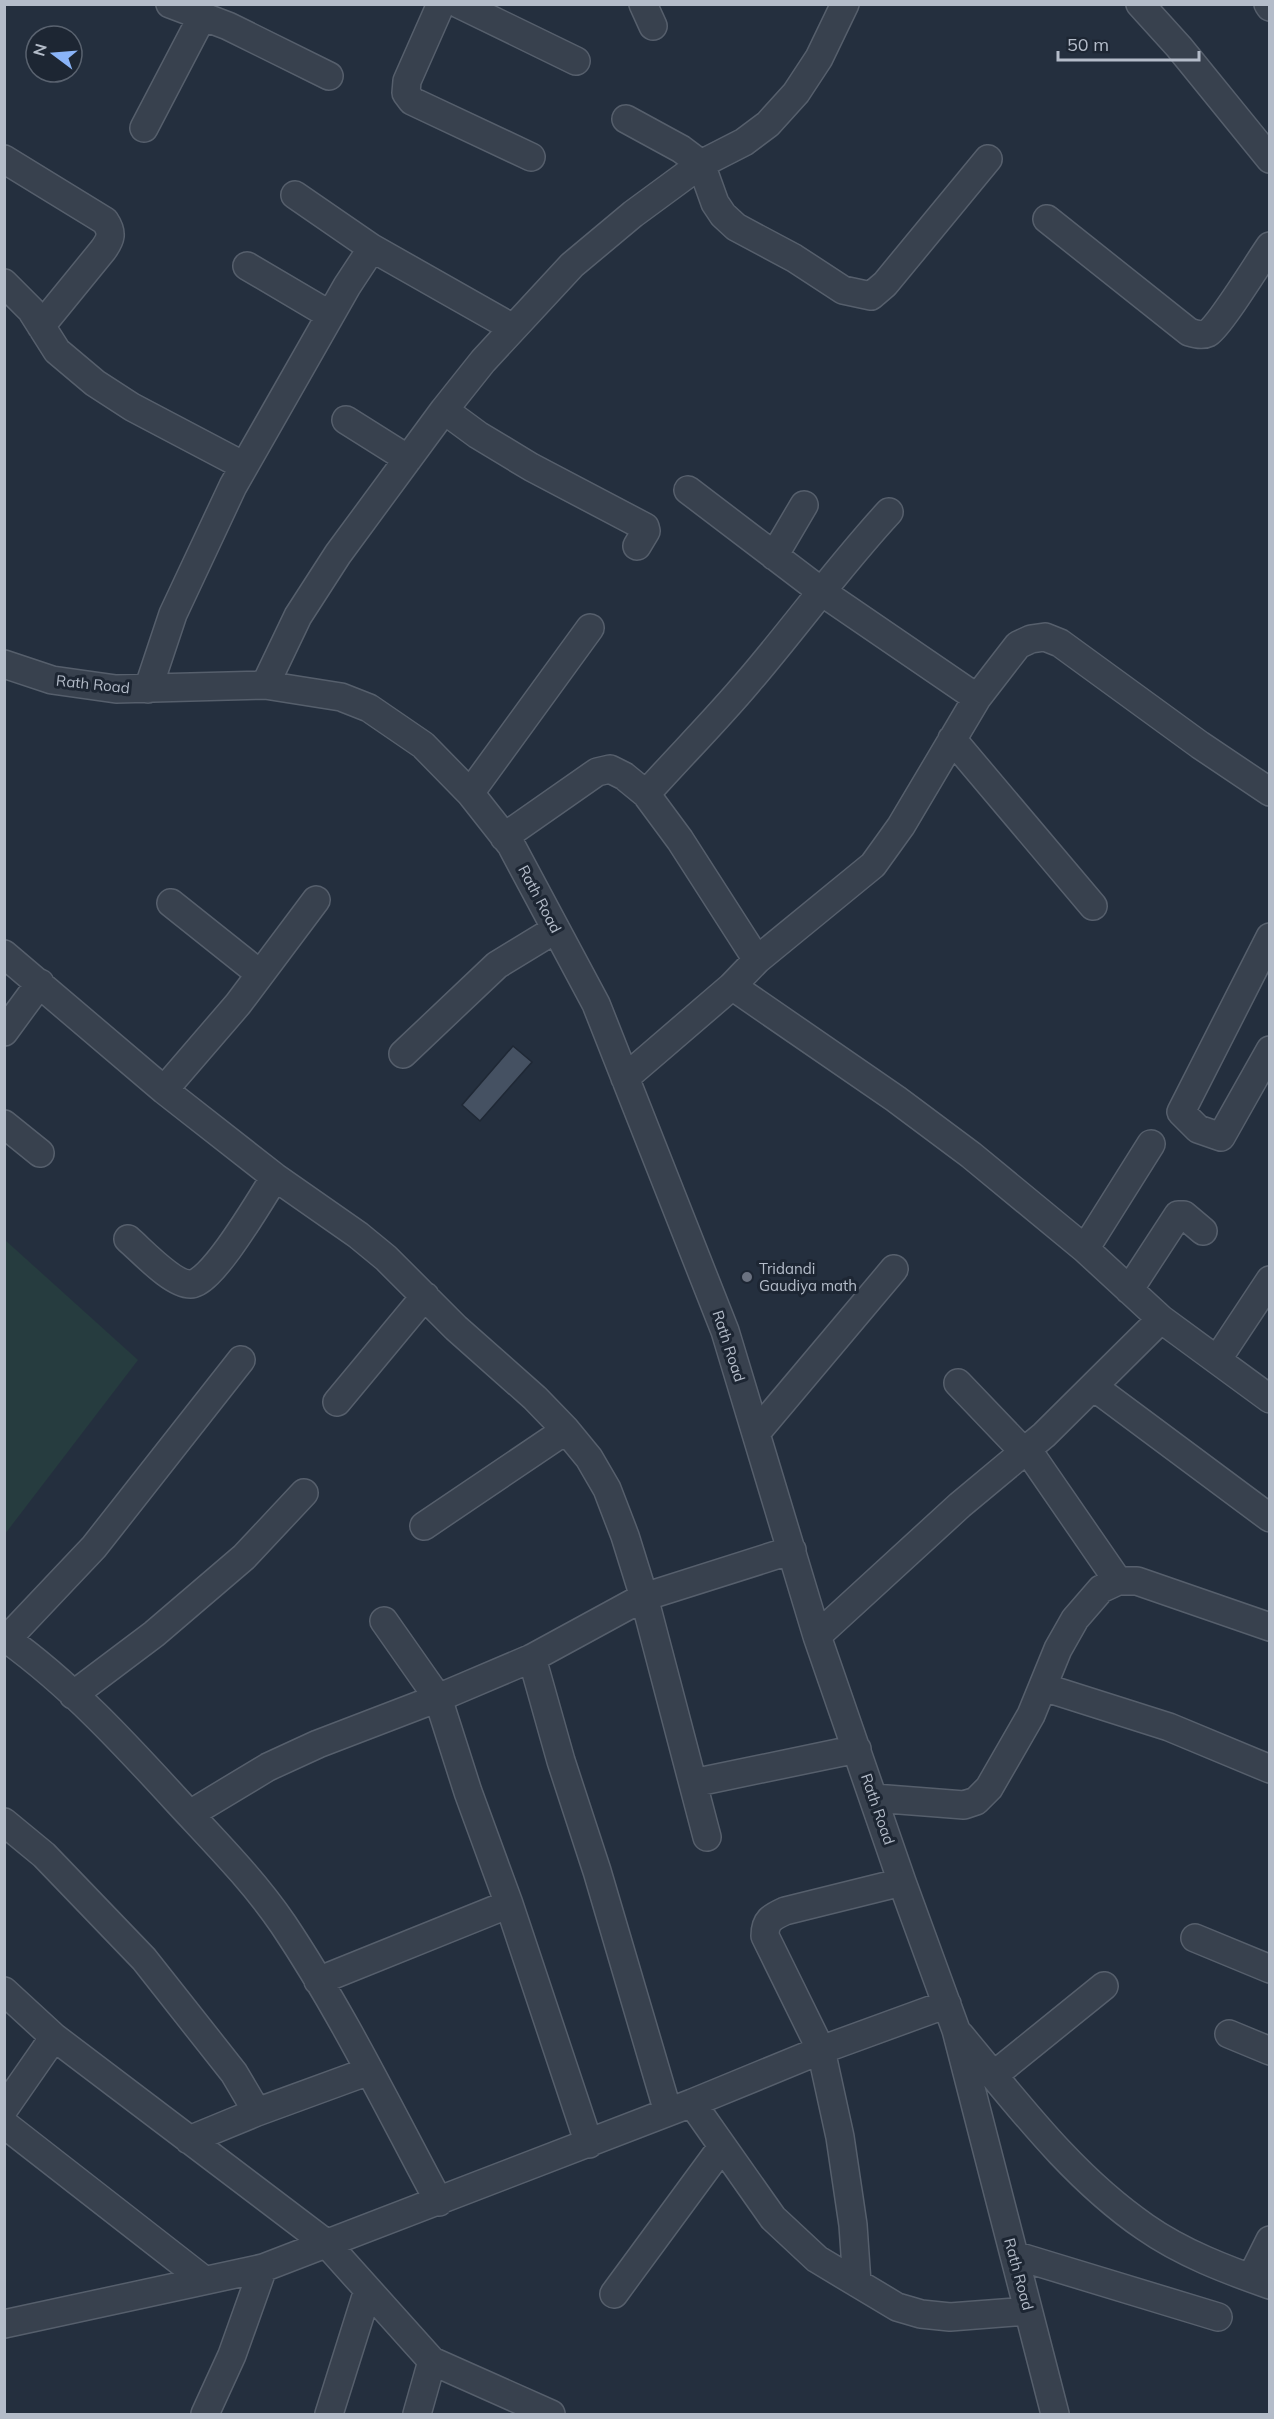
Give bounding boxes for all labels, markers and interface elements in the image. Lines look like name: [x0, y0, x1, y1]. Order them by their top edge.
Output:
north arrow: [24, 24, 84, 84]
scale bar: [1058, 24, 1199, 62]
text: 50 m: [1067, 33, 1109, 56]
text: N: [28, 41, 51, 58]
street label: Rath Road: [55, 671, 131, 697]
street label: Rath Road: [514, 862, 566, 936]
place label: Tridandi Gaudiya math: [759, 1259, 857, 1295]
marker: Tridandi Gaudiya math: [740, 1270, 754, 1284]
street label: Rath Road: [709, 1308, 749, 1384]
street label: Rath Road: [857, 1771, 899, 1847]
street label: Rath Road: [1000, 2236, 1038, 2312]

